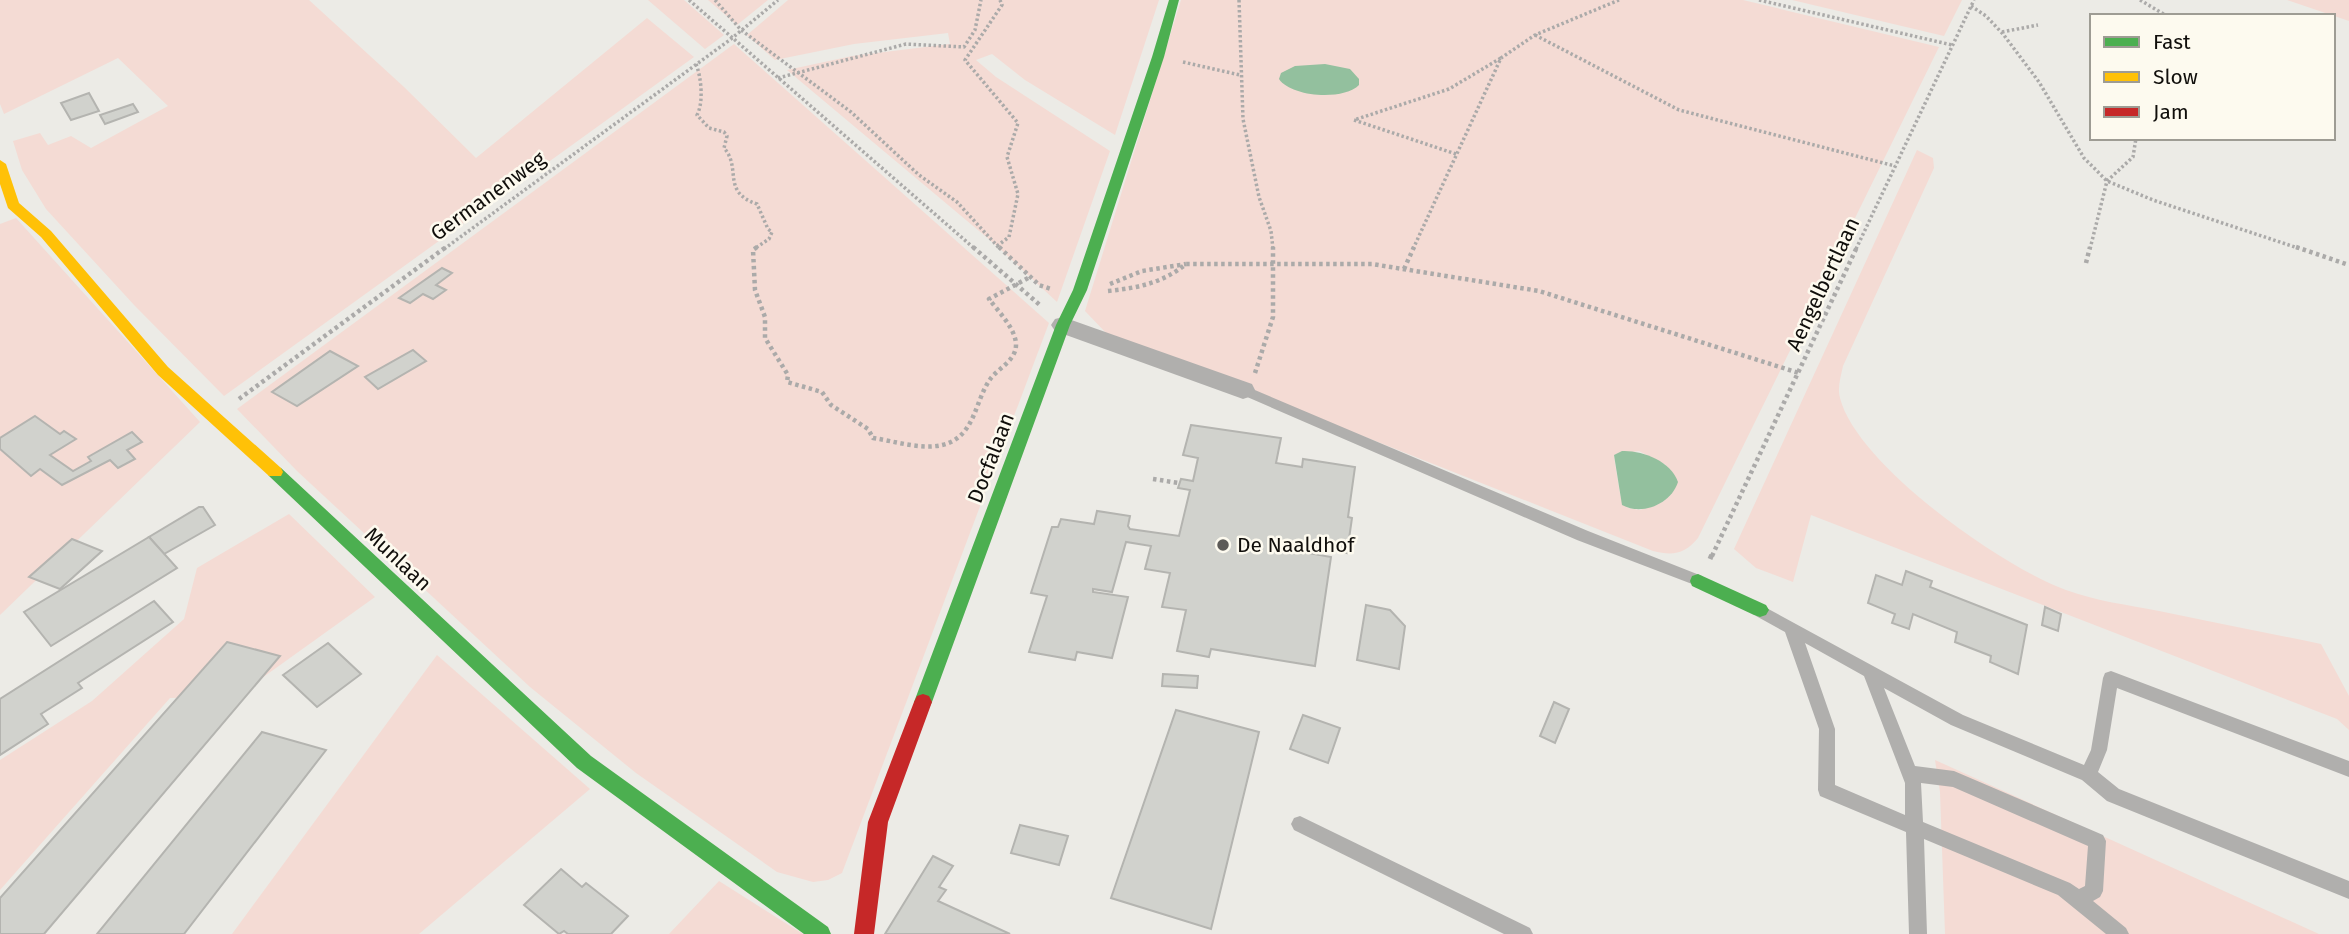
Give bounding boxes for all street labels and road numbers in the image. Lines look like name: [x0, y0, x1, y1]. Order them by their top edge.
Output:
street label: Germanenweg: [425, 146, 551, 246]
street label: Aengelbertlaan: [1781, 213, 1865, 355]
street label: Docfalaan: [962, 409, 1020, 507]
street label: Munlaan: [359, 522, 437, 596]

